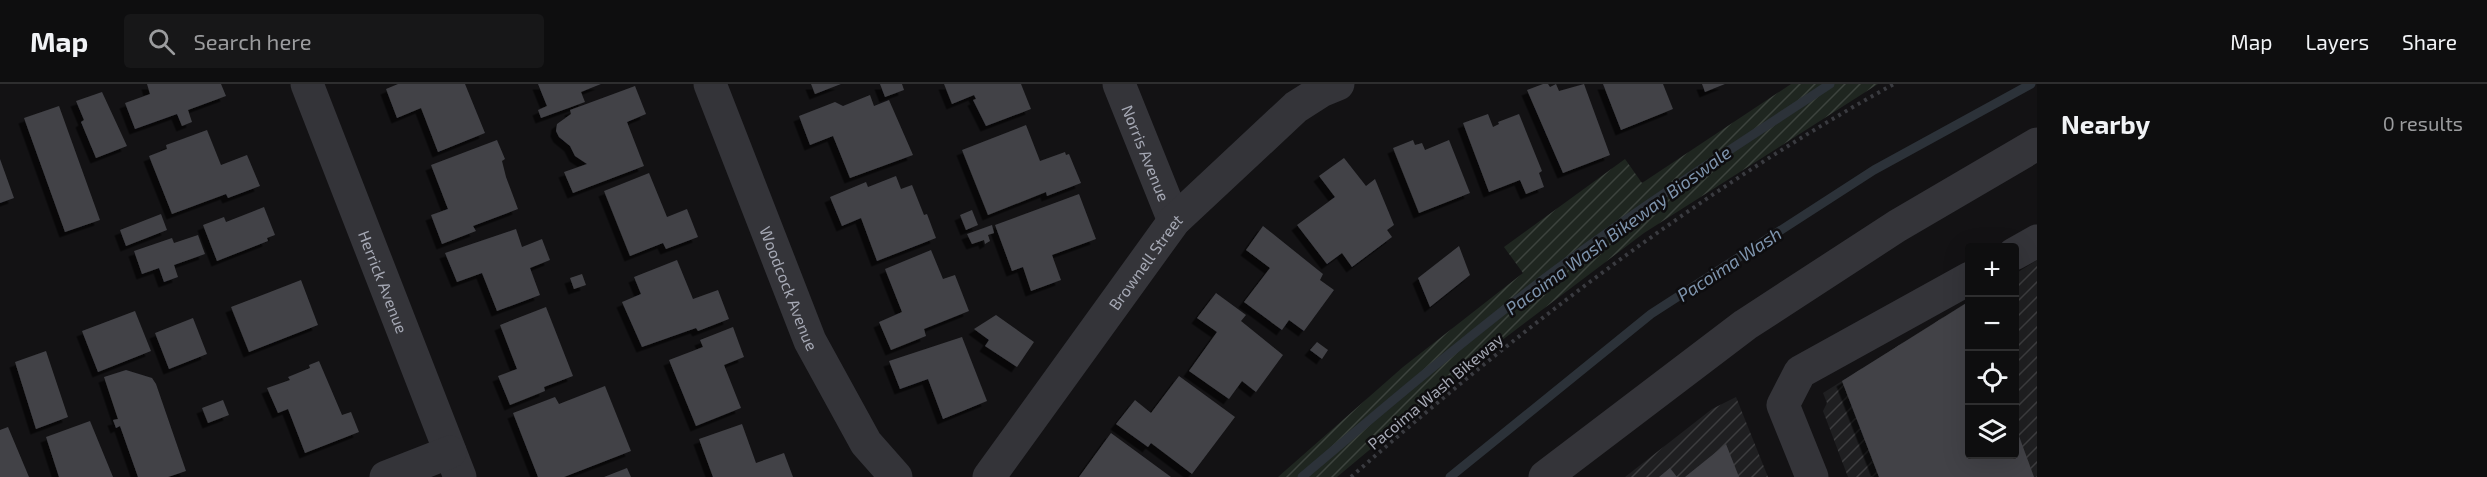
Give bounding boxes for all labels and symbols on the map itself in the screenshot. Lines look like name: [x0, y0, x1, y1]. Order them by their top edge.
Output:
street label: Norris Avenue: [1119, 102, 1174, 204]
water label: Pacoima Wash Bikeway Bioswale: [1501, 141, 1735, 319]
street label: Brownell Street: [1104, 209, 1186, 313]
water label: Pacoima Wash: [1673, 222, 1785, 306]
street label: Woodcock Avenue: [757, 223, 823, 354]
street label: Herrick Avenue: [355, 227, 412, 336]
street label: Pacoima Wash Bikeway: [1364, 329, 1507, 453]

